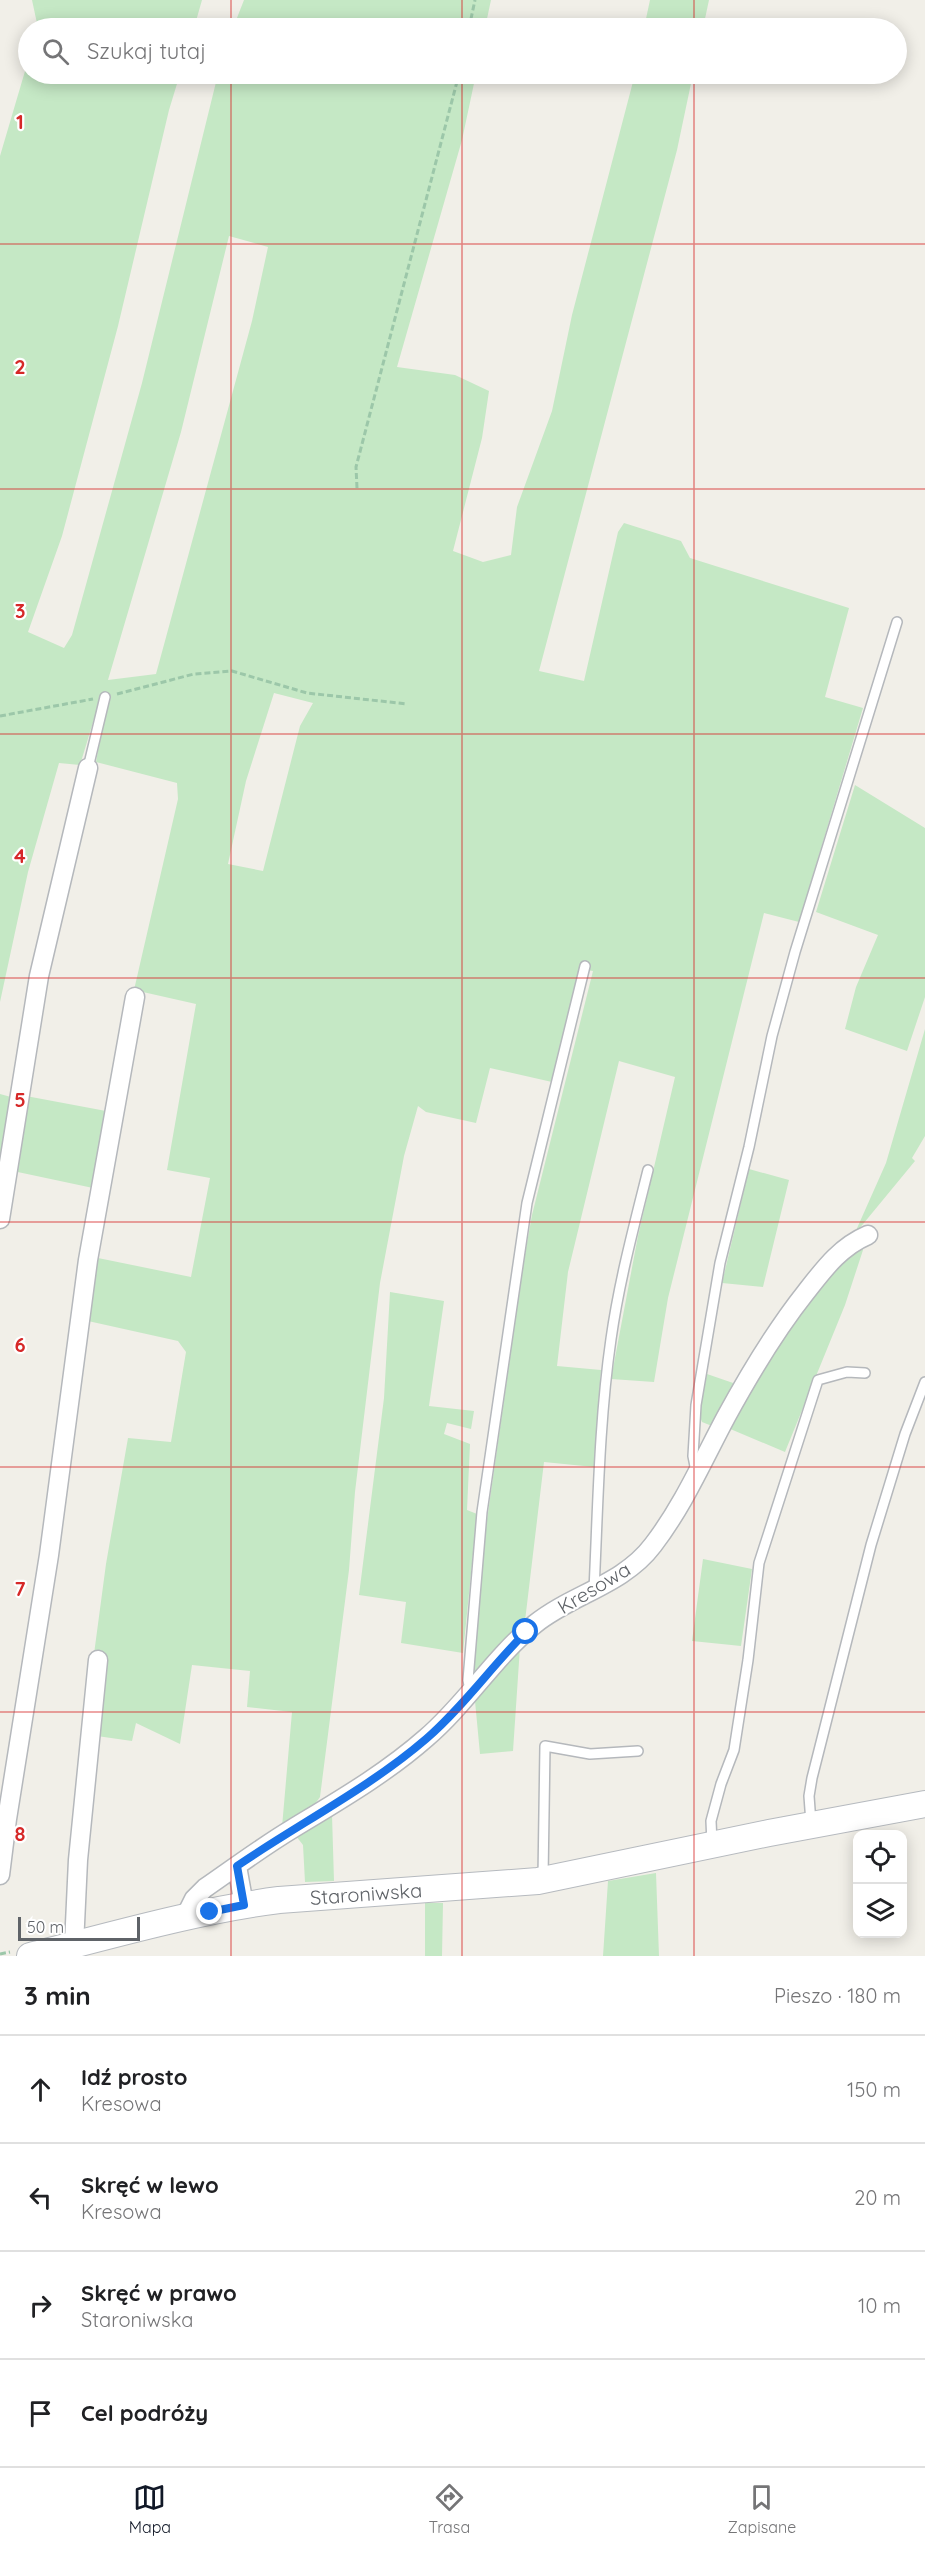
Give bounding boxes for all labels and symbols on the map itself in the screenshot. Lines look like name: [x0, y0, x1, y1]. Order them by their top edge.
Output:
text: 1: [16, 109, 24, 134]
text: 2: [14, 354, 26, 379]
text: 3: [15, 598, 25, 623]
text: 4: [14, 843, 26, 868]
text: 5: [14, 1087, 26, 1112]
text: 6: [14, 1332, 26, 1357]
street label: Kresowa: [553, 1556, 635, 1619]
text: 7: [15, 1576, 26, 1601]
route start: [512, 1618, 538, 1644]
text: 8: [15, 1821, 26, 1846]
street label: Staroniwska: [309, 1877, 423, 1910]
route end: [196, 1898, 222, 1924]
scale bar: [18, 1914, 140, 1942]

